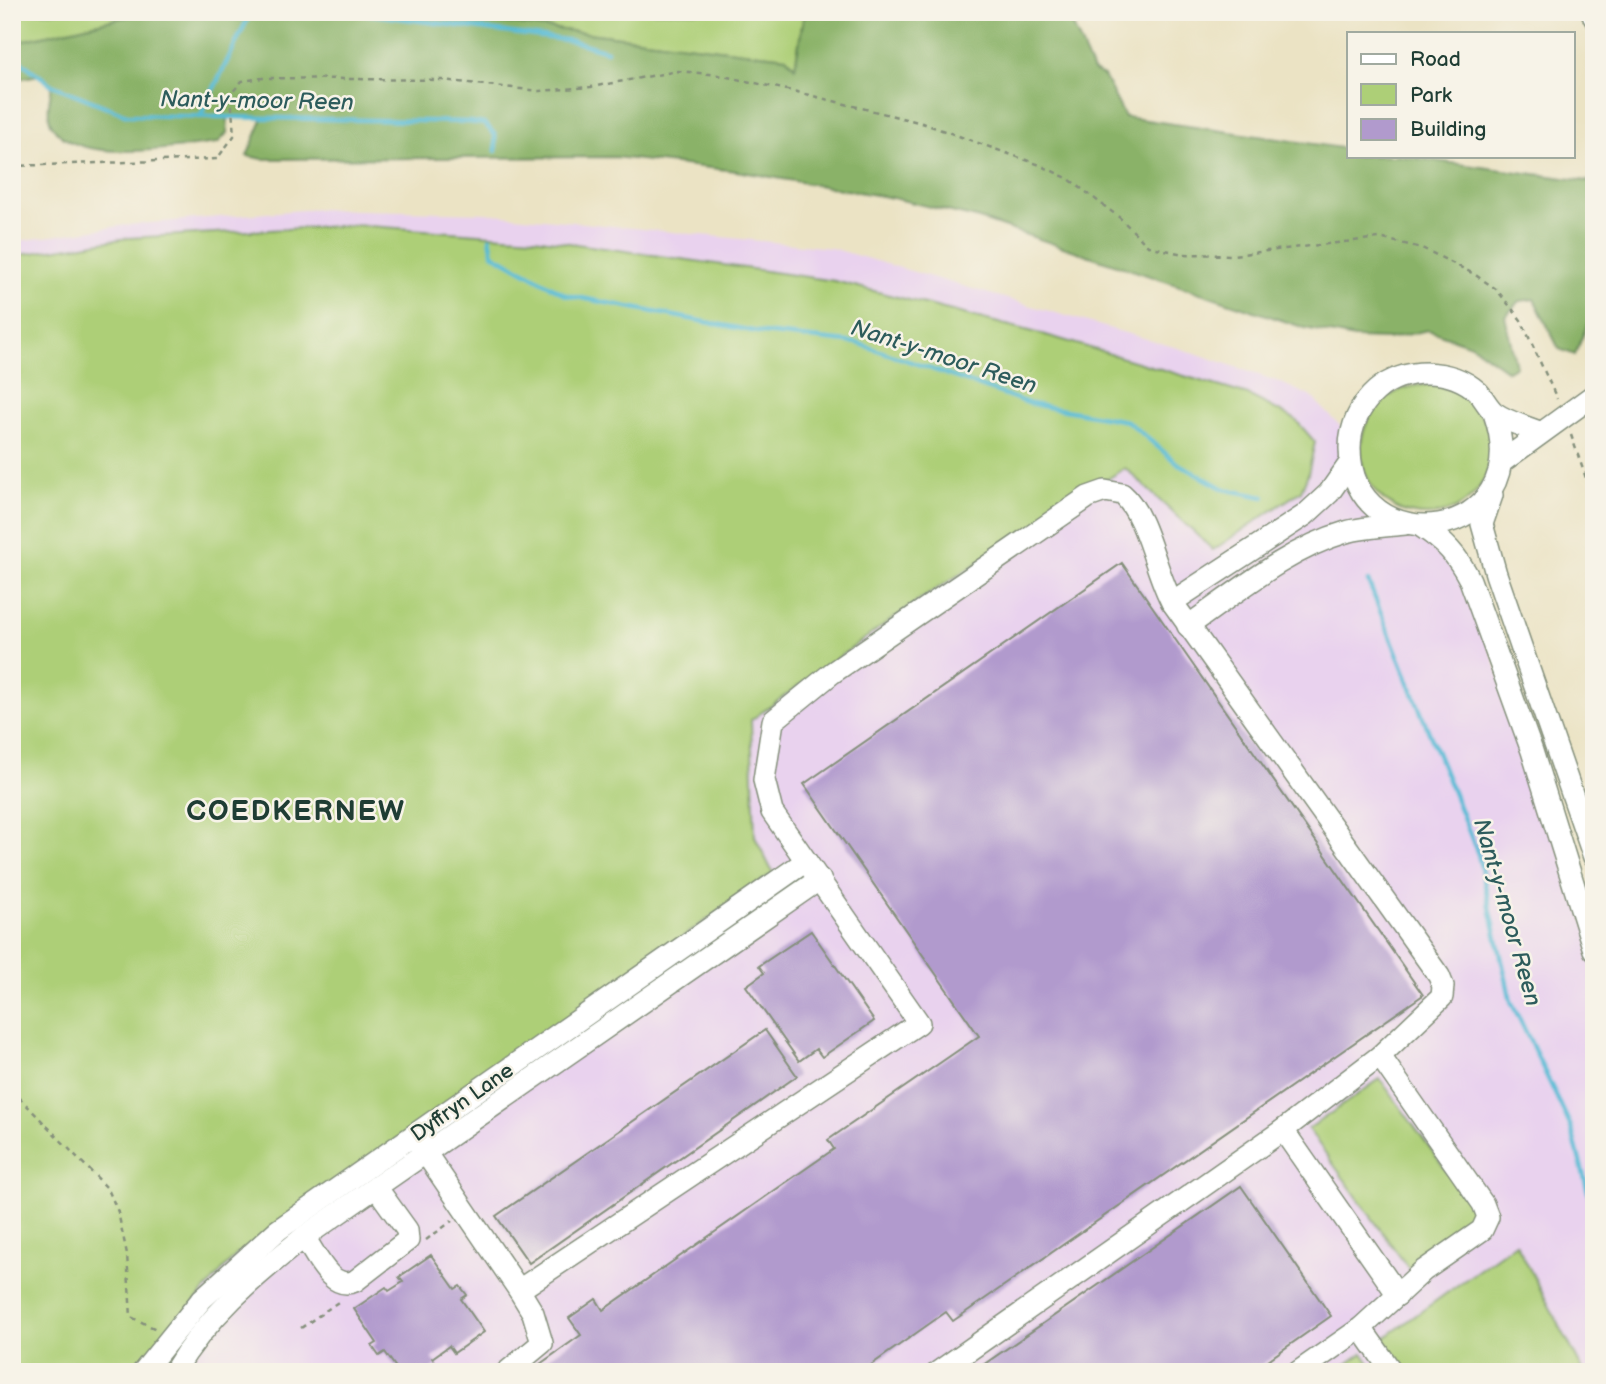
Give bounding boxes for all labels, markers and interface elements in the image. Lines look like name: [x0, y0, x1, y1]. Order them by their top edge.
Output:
legend: [1347, 32, 1574, 158]
text: Road: [1410, 47, 1461, 72]
text: Park: [1410, 83, 1453, 108]
water label: Nant-y-moor Reen: [160, 85, 354, 117]
text: Building: [1410, 117, 1486, 142]
water label: Nant-y-moor Reen: [847, 314, 1040, 400]
district label: COEDKERNEW: [186, 795, 406, 828]
water label: Nant-y-moor Reen: [1467, 815, 1547, 1009]
street label: Dyffryn Lane: [406, 1058, 518, 1147]

